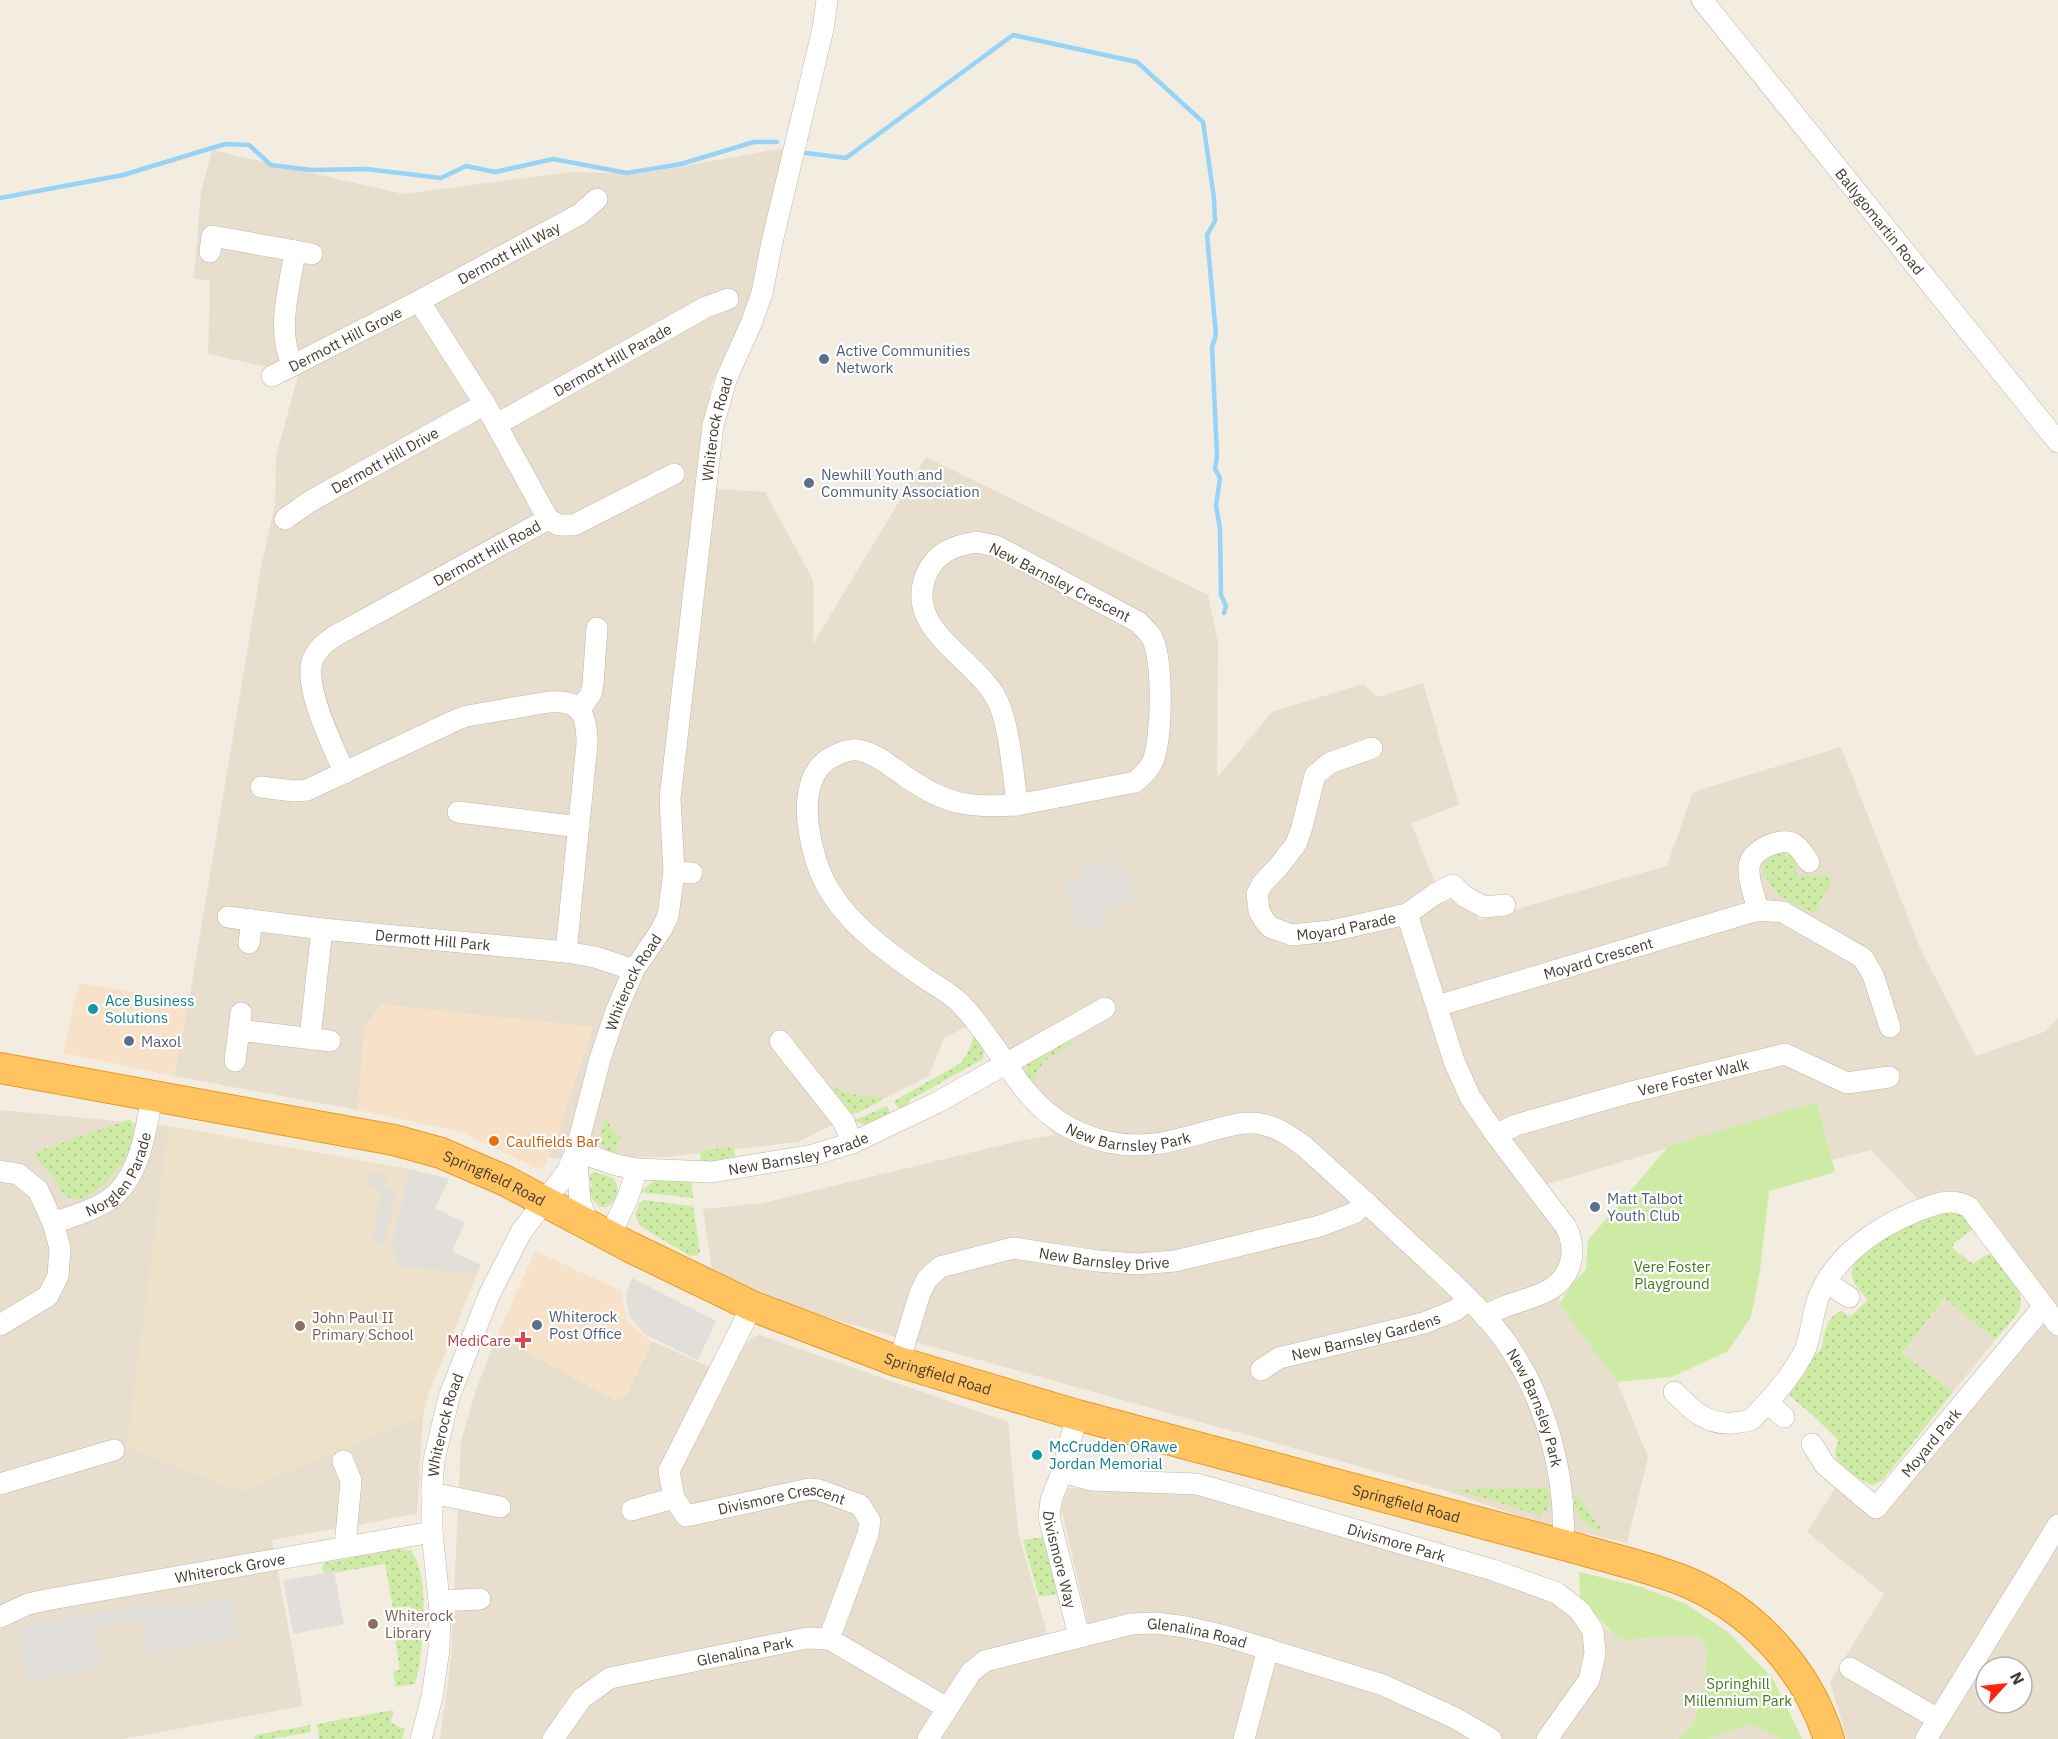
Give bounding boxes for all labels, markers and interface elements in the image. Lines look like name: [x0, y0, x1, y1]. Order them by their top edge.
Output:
street label: Ballygomartin Road: [1832, 164, 1929, 278]
street label: Dermott Hill Way: [454, 217, 564, 288]
street label: Dermott Hill Grove: [285, 302, 405, 376]
street label: Dermott Hill Parade: [550, 319, 675, 400]
place label: Active Communities Network: [836, 341, 970, 377]
marker: Active Communities Network: [817, 352, 831, 366]
street label: Whiterock Road: [697, 374, 736, 482]
street label: Dermott Hill Drive: [328, 422, 442, 497]
place label: Newhill Youth and Community Association: [821, 465, 980, 501]
marker: Newhill Youth and Community Association: [802, 476, 816, 490]
street label: Dermott Hill Road: [430, 515, 544, 590]
street label: New Barnsley Crescent: [986, 538, 1134, 626]
street label: Moyard Parade: [1295, 907, 1398, 944]
street label: Dermott Hill Park: [374, 925, 491, 954]
street label: Whiterock Road: [601, 930, 665, 1033]
street label: Moyard Crescent: [1541, 933, 1655, 983]
place label: Ace Business Solutions: [105, 991, 195, 1027]
marker: Ace Business Solutions: [86, 1002, 100, 1016]
place label: Maxol: [141, 1032, 181, 1051]
marker: Maxol: [122, 1034, 136, 1048]
street label: Vere Foster Walk: [1636, 1054, 1751, 1100]
street label: New Barnsley Park: [1063, 1118, 1192, 1155]
street label: New Barnsley Parade: [727, 1127, 871, 1179]
street label: Norglen Parade: [82, 1130, 154, 1220]
place label: Caulfields Bar: [506, 1132, 600, 1151]
marker: Caulfields Bar: [487, 1134, 501, 1148]
street label: Springfield Road: [440, 1146, 549, 1210]
place label: Matt Talbot Youth Club: [1607, 1189, 1683, 1225]
marker: Matt Talbot Youth Club: [1588, 1200, 1602, 1214]
street label: New Barnsley Drive: [1038, 1243, 1170, 1274]
park label: Vere Foster Playground: [1634, 1257, 1711, 1293]
place label: Whiterock Post Office: [549, 1307, 622, 1343]
place label: John Paul II Primary School: [312, 1308, 414, 1344]
street label: New Barnsley Gardens: [1289, 1308, 1443, 1364]
marker: Whiterock Post Office: [530, 1318, 544, 1332]
marker: John Paul II Primary School: [293, 1319, 307, 1333]
place label: MediCare: [447, 1331, 511, 1350]
marker: MediCare: [516, 1333, 530, 1347]
street label: New Barnsley Park: [1503, 1345, 1567, 1469]
street label: Springfield Road: [882, 1348, 994, 1399]
street label: Whiterock Road: [423, 1370, 467, 1477]
street label: Moyard Park: [1897, 1404, 1965, 1480]
place label: McCrudden ORawe Jordan Memorial: [1049, 1437, 1177, 1473]
marker: McCrudden ORawe Jordan Memorial: [1030, 1448, 1044, 1462]
street label: Springfield Road: [1350, 1479, 1462, 1526]
street label: Divismore Crescent: [716, 1480, 848, 1518]
street label: Divismore Way: [1039, 1510, 1081, 1611]
street label: Divismore Park: [1345, 1519, 1448, 1565]
street label: Whiterock Grove: [173, 1549, 286, 1587]
place label: Whiterock Library: [385, 1606, 453, 1642]
street label: Glenalina Road: [1147, 1613, 1249, 1652]
marker: Whiterock Library: [366, 1617, 380, 1631]
street label: Glenalina Park: [695, 1632, 794, 1670]
north arrow: [1974, 1655, 2034, 1715]
text: N: [2006, 1668, 2029, 1688]
park label: Springhill Millennium Park: [1684, 1674, 1792, 1710]

